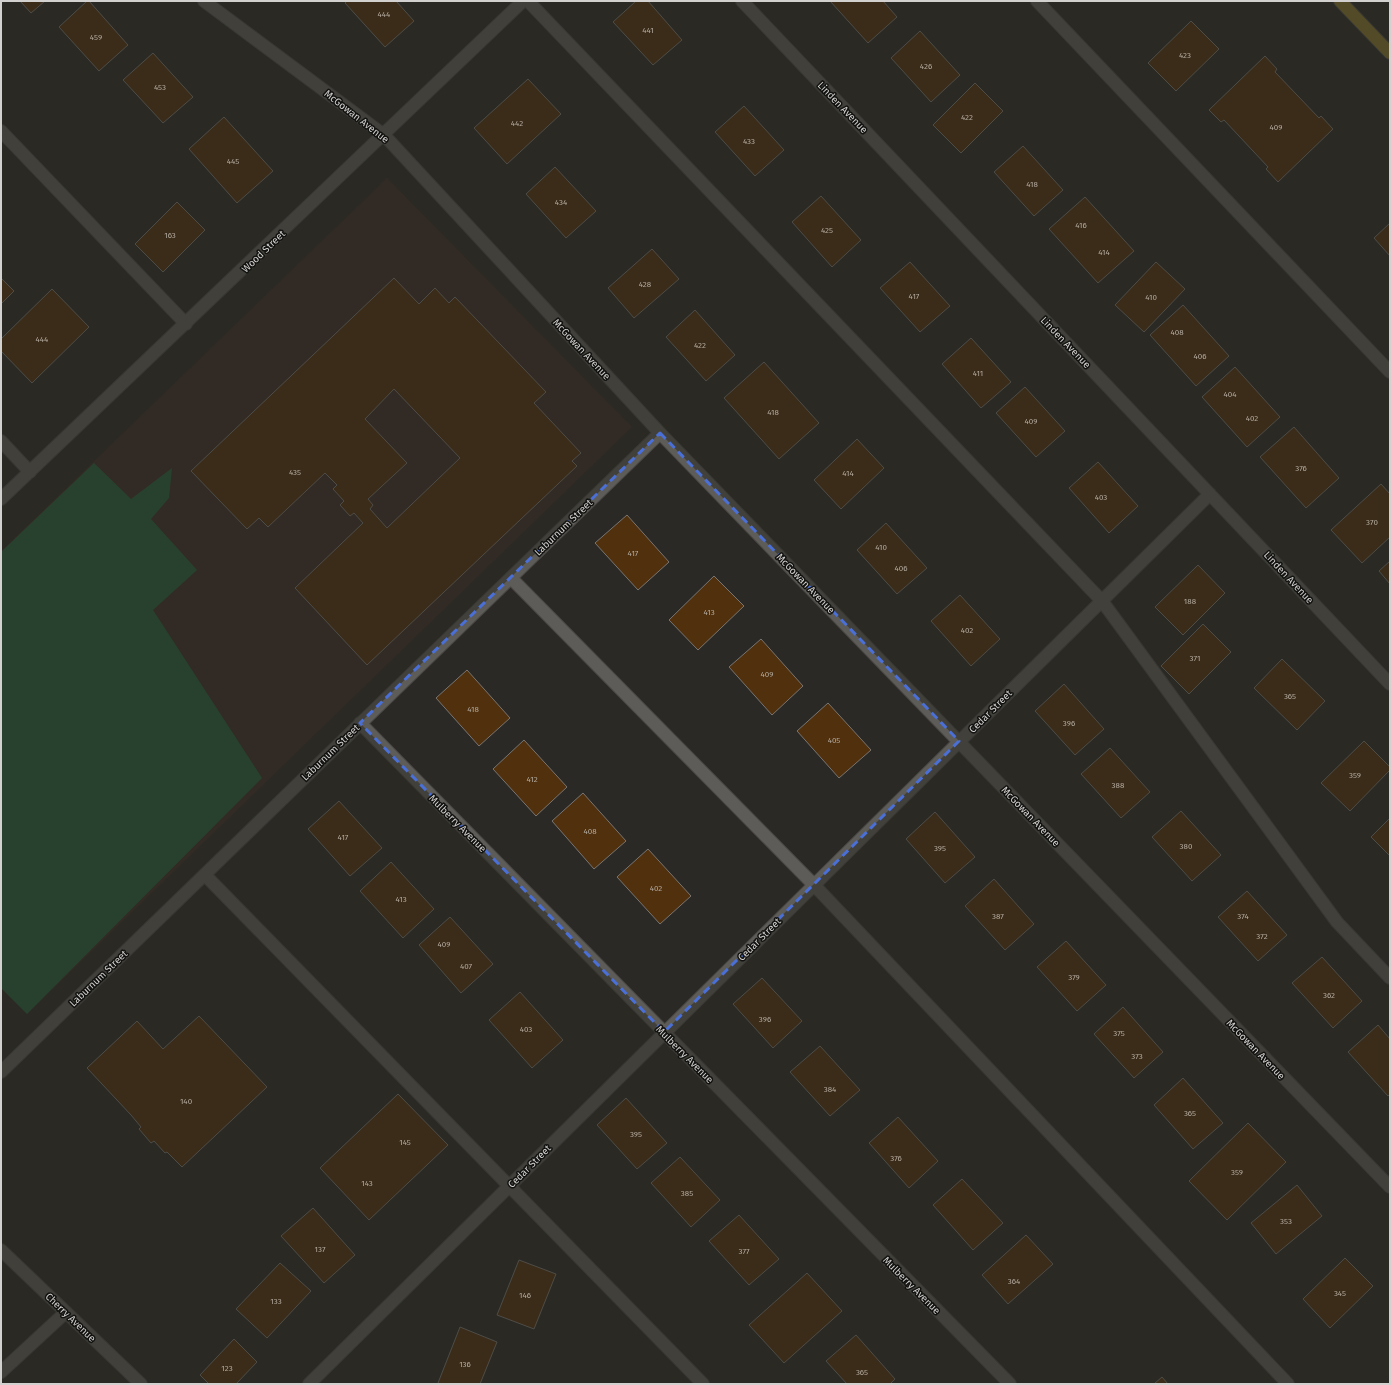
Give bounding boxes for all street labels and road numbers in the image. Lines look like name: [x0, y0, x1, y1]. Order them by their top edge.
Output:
street label: Linden Avenue: [815, 80, 870, 136]
street label: McGowan Avenue: [322, 88, 391, 146]
street label: Wood Street: [240, 228, 288, 275]
street label: Linden Avenue: [1038, 315, 1093, 371]
street label: McGowan Avenue: [550, 317, 613, 383]
street label: Laburnum Street: [532, 497, 595, 558]
street label: Linden Avenue: [1261, 549, 1315, 606]
street label: McGowan Avenue: [774, 551, 837, 616]
street label: Cedar Street: [967, 687, 1015, 736]
street label: Laburnum Street: [299, 722, 362, 783]
street label: McGowan Avenue: [999, 784, 1062, 849]
street label: Mulberry Avenue: [426, 792, 489, 855]
street label: Cedar Street: [736, 915, 784, 964]
street label: Laburnum Street: [67, 948, 130, 1009]
street label: McGowan Avenue: [1224, 1017, 1287, 1082]
street label: Mulberry Avenue: [653, 1023, 716, 1086]
street label: Cedar Street: [506, 1142, 554, 1191]
street label: Mulberry Avenue: [880, 1254, 943, 1317]
street label: Cherry Avenue: [43, 1291, 98, 1345]

